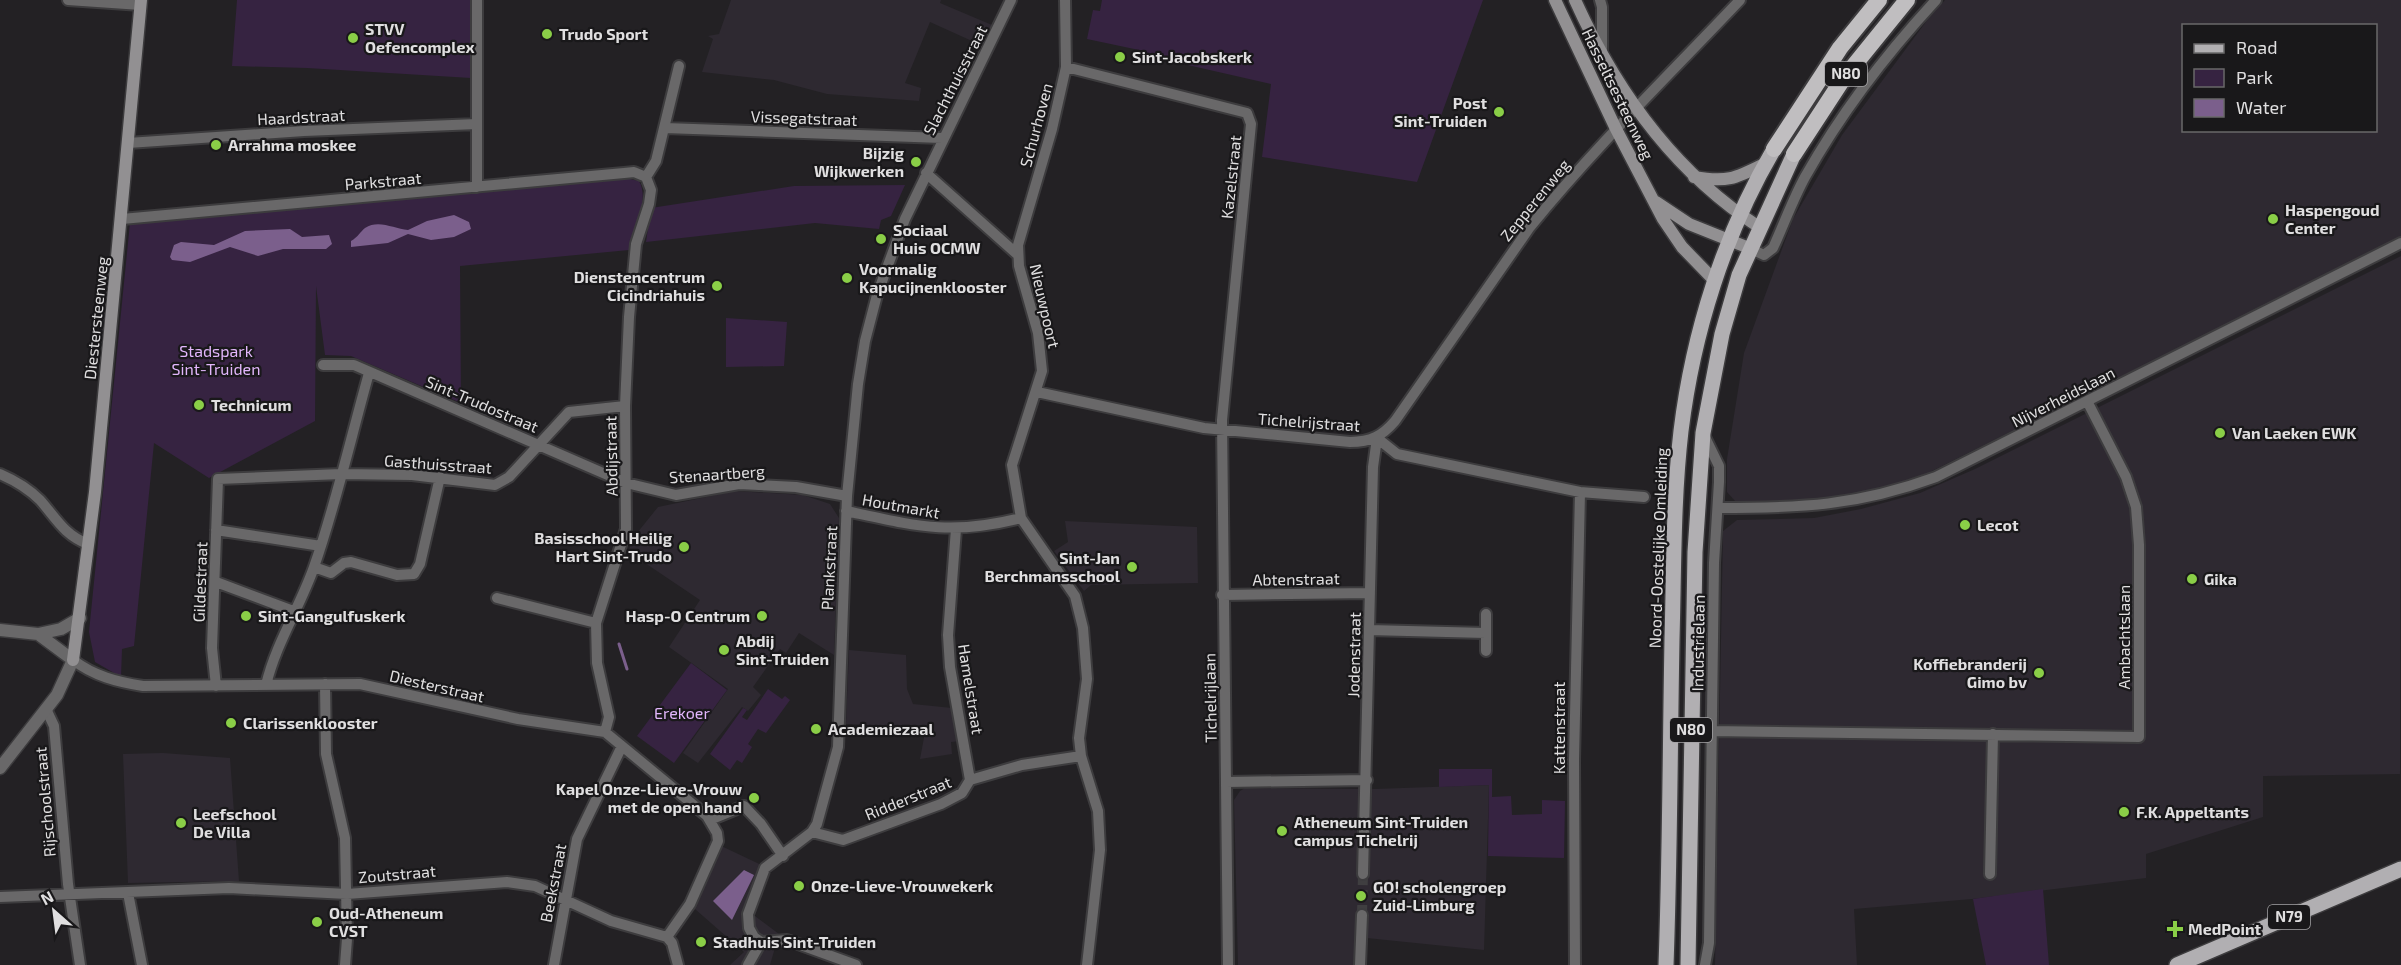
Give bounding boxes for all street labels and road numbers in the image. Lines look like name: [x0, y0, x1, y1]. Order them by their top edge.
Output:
street label: Slachthuisstraat: [919, 22, 990, 138]
street label: Hasseltsesteenweg: [1579, 25, 1658, 162]
road number: N80: [1825, 62, 1867, 86]
street label: Schurhoven: [1015, 81, 1056, 169]
street label: Haardstraat: [257, 105, 345, 128]
street label: Vissegatstraat: [750, 106, 858, 129]
street label: Kazelstraat: [1217, 134, 1244, 220]
street label: Zepperenweg: [1496, 155, 1573, 244]
street label: Parkstraat: [344, 168, 422, 193]
street label: Diestersteenweg: [80, 255, 111, 380]
street label: Nieuwpoort: [1027, 262, 1064, 350]
street label: Nijverheidslaan: [2008, 362, 2118, 432]
street label: Sint-Trudostraat: [423, 371, 541, 436]
street label: Tichelrijstraat: [1257, 408, 1361, 436]
street label: Abdijstraat: [600, 416, 622, 496]
street label: Noord-Oostelijke Omleiding: [1645, 447, 1672, 649]
street label: Gasthuisstraat: [384, 450, 493, 477]
street label: Stenaartberg: [668, 461, 766, 486]
street label: Houtmarkt: [861, 489, 941, 522]
street label: Plankstraat: [817, 525, 840, 611]
street label: Gildestraat: [189, 541, 210, 623]
street label: Abtenstraat: [1252, 568, 1340, 589]
street label: Ambachtslaan: [2114, 585, 2133, 689]
street label: Industrielaan: [1687, 595, 1708, 691]
street label: Jodenstraat: [1343, 612, 1364, 698]
street label: Hamelstraat: [955, 642, 988, 735]
street label: Tichelrijlaan: [1199, 653, 1221, 743]
street label: Diesterstraat: [388, 665, 486, 706]
street label: Kattenstraat: [1549, 682, 1568, 774]
road number: N80: [1670, 718, 1712, 742]
street label: Rijschoolstraat: [30, 746, 60, 858]
street label: Ridderstraat: [862, 772, 954, 823]
street label: Beekstraat: [536, 842, 569, 924]
street label: Zoutstraat: [357, 861, 436, 886]
road number: N79: [2268, 905, 2310, 929]

